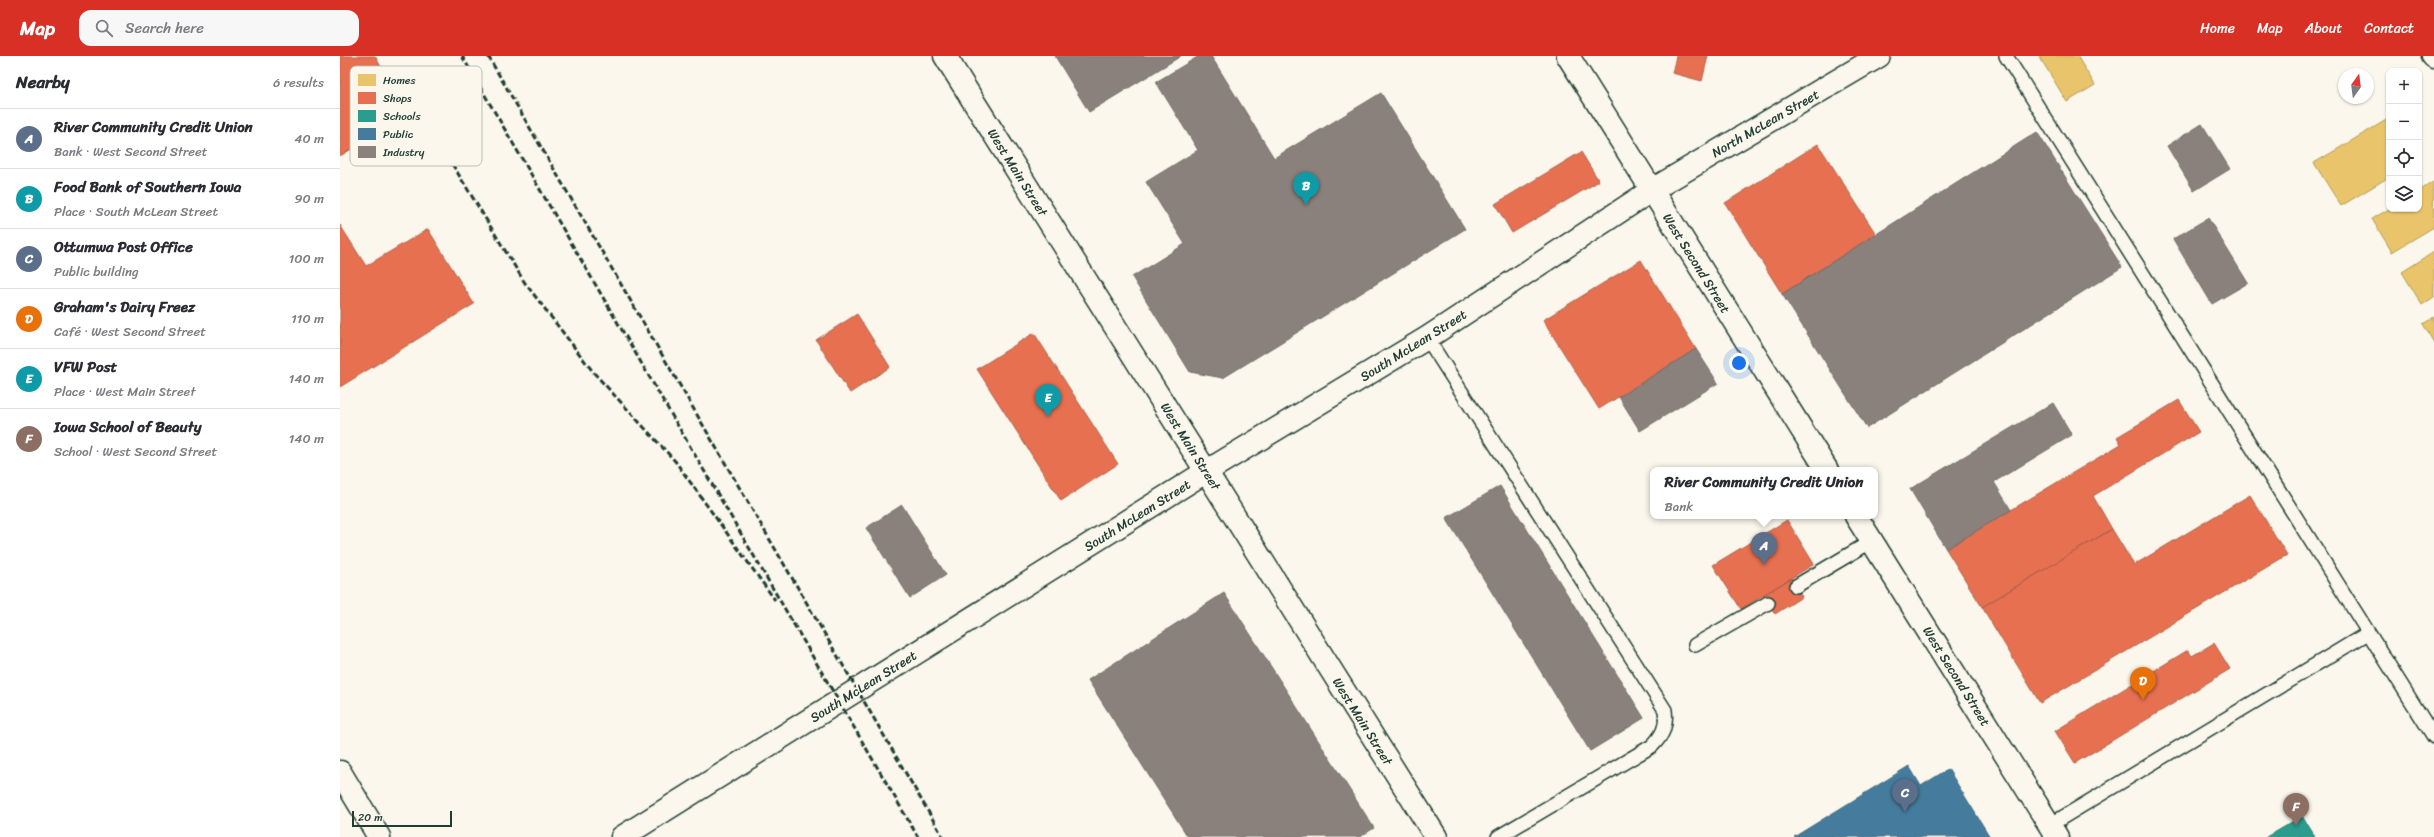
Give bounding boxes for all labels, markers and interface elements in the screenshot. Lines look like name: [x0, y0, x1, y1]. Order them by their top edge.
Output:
search box: [79, 10, 359, 46]
text: Map: [20, 12, 55, 45]
text: Search here: [125, 15, 204, 41]
text: Home: [2200, 16, 2235, 41]
text: Map: [2257, 16, 2283, 41]
text: About: [2305, 16, 2342, 41]
text: Contact: [2364, 16, 2414, 41]
icon: search: [93, 17, 115, 39]
legend: [350, 66, 482, 166]
text: Nearby: [16, 67, 70, 97]
north arrow: [2338, 68, 2374, 104]
map controls: [2386, 68, 2422, 212]
button: +: [2386, 68, 2422, 104]
text: 6 results: [273, 71, 324, 94]
text: Homes: [383, 71, 416, 90]
street label: North McLean Street: [1707, 83, 1824, 164]
text: Shops: [383, 89, 412, 108]
button: −: [2386, 104, 2422, 140]
text: Schools: [383, 107, 421, 126]
text: River Community Credit Union: [54, 114, 253, 140]
street label: West Main Street: [981, 124, 1054, 221]
text: Public: [383, 125, 414, 144]
text: A: [25, 127, 33, 150]
text: 40 m: [294, 127, 324, 150]
text: Bank · West Second Street: [54, 140, 207, 163]
button: locate: [2386, 140, 2422, 176]
text: Industry: [382, 143, 425, 162]
pin: B: [1293, 172, 1319, 205]
text: Food Bank of Southern Iowa: [54, 174, 241, 200]
button: layers: [2386, 176, 2422, 212]
text: B: [25, 187, 33, 210]
text: 90 m: [294, 187, 324, 210]
text: Place · South McLean Street: [54, 200, 218, 223]
street label: West Second Street: [1656, 209, 1737, 318]
text: Ottumwa Post Office: [54, 234, 193, 260]
text: C: [25, 247, 33, 270]
text: 100 m: [289, 247, 324, 270]
text: Public building: [54, 260, 139, 283]
text: Graham's Dairy Freez: [54, 294, 195, 320]
street label: South McLean Street: [1355, 303, 1472, 388]
text: D: [25, 307, 33, 330]
text: 110 m: [291, 307, 324, 330]
text: Café · West Second Street: [54, 320, 206, 343]
your location: [1729, 353, 1749, 373]
text: VFW Post: [54, 354, 117, 380]
text: E: [25, 367, 33, 390]
text: 140 m: [289, 367, 324, 390]
text: Place · West Main Street: [54, 380, 196, 403]
pin: E: [1035, 384, 1061, 417]
street label: West Main Street: [1154, 398, 1227, 495]
text: Iowa School of Beauty: [54, 414, 201, 440]
text: F: [25, 427, 33, 450]
text: 140 m: [289, 427, 324, 450]
text: School · West Second Street: [54, 440, 217, 463]
popup: [1650, 467, 1878, 519]
text: River Community Credit Union: [1665, 469, 1863, 495]
street label: South McLean Street: [1079, 473, 1196, 558]
text: Bank: [1665, 495, 1693, 518]
pin: A: [1751, 532, 1777, 565]
street label: West Second Street: [1916, 622, 1997, 731]
street label: South McLean Street: [805, 644, 922, 729]
pin: D: [2130, 667, 2156, 700]
street label: West Main Street: [1326, 673, 1399, 770]
pin: C: [1892, 779, 1918, 812]
pin: F: [2283, 793, 2309, 826]
text: 20 m: [358, 808, 383, 827]
scale bar: [352, 809, 452, 828]

